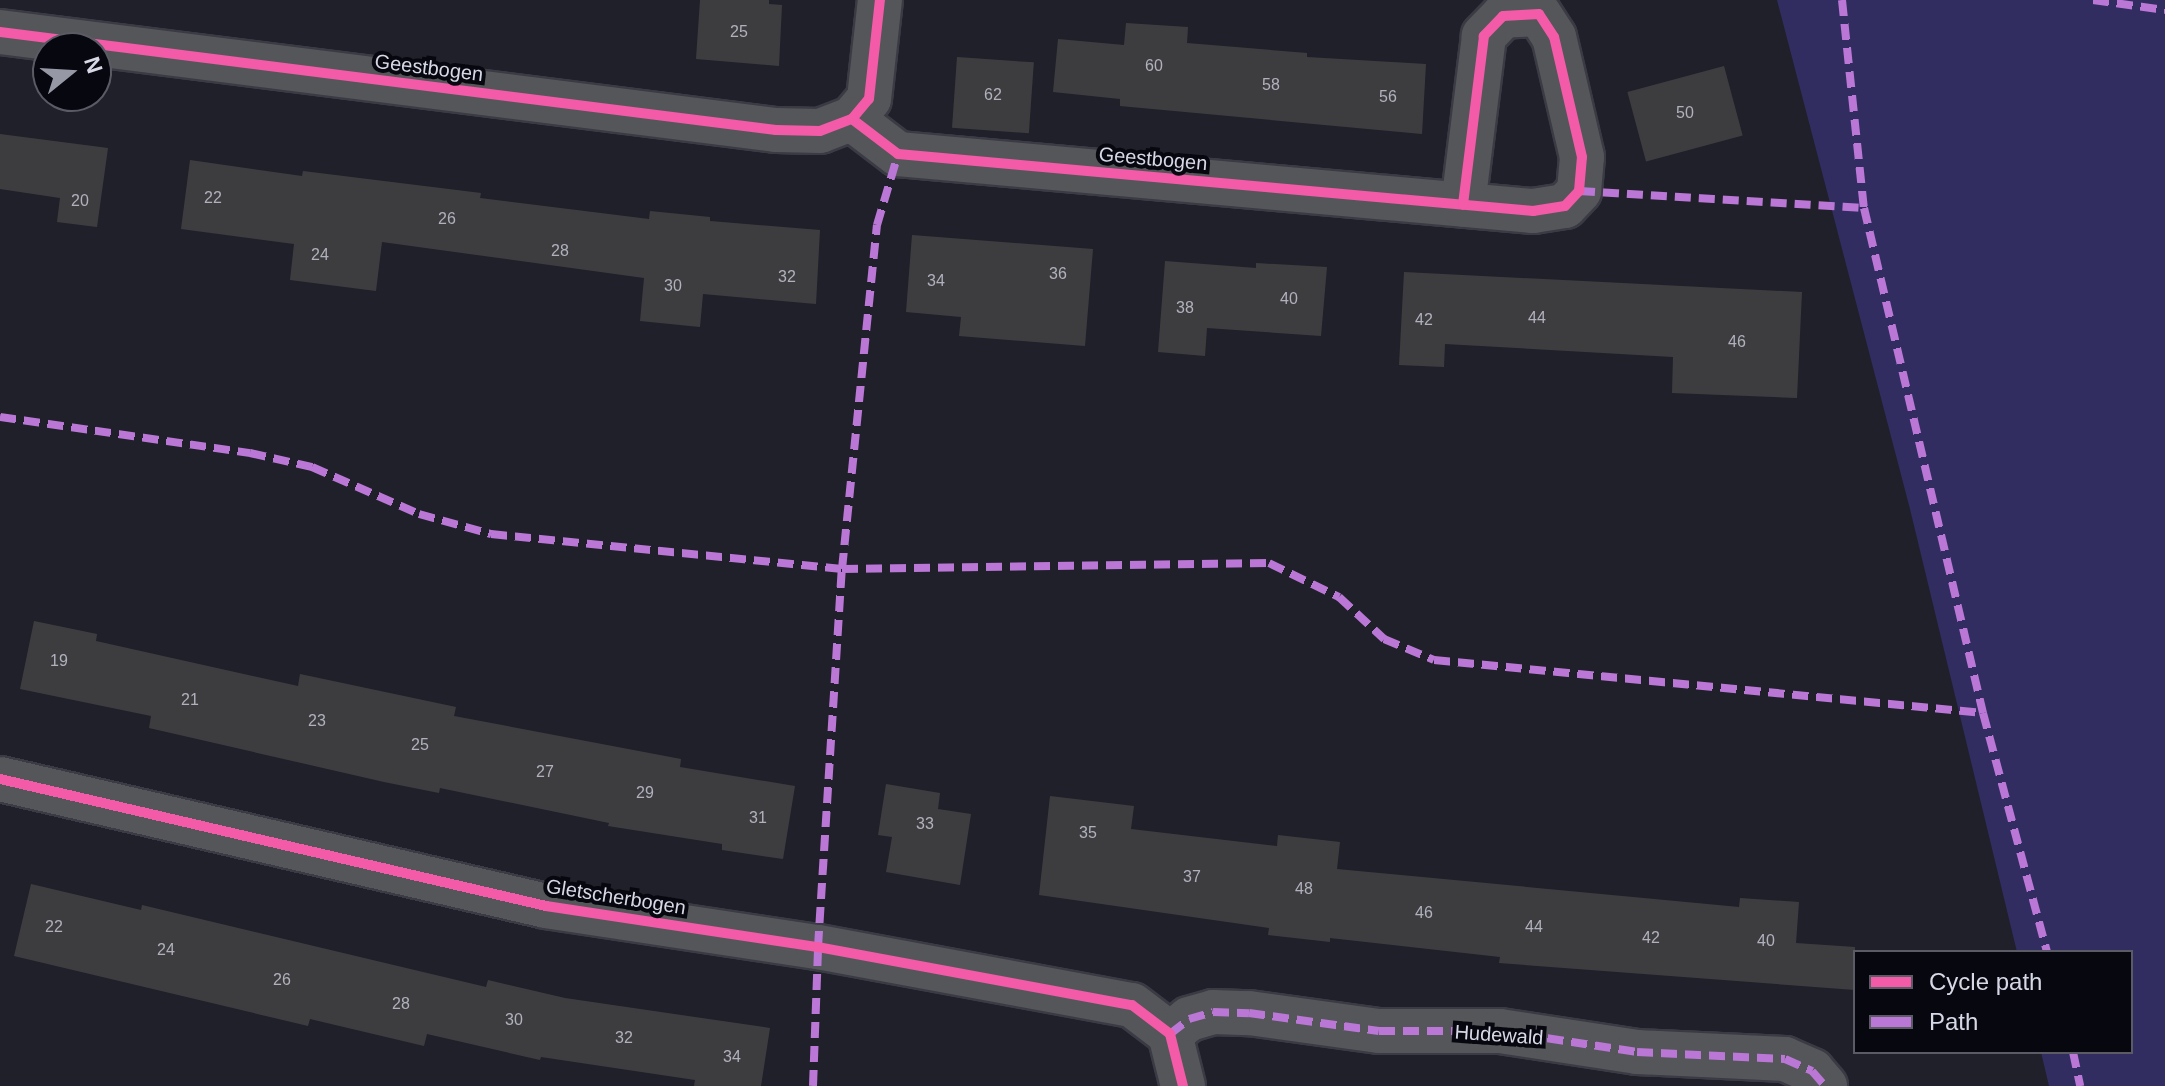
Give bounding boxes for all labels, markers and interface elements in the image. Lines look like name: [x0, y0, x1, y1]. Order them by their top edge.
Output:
house number: 25: [730, 22, 748, 42]
north arrow: [32, 32, 112, 112]
street label: Geestbogen: [373, 49, 485, 87]
text: N: [79, 54, 108, 76]
house number: 60: [1145, 56, 1163, 76]
house number: 58: [1262, 75, 1280, 95]
house number: 62: [984, 85, 1002, 105]
house number: 56: [1379, 87, 1397, 107]
house number: 50: [1676, 103, 1694, 123]
street label: Geestbogen: [1098, 142, 1208, 176]
house number: 22: [204, 188, 222, 208]
house number: 20: [71, 191, 89, 211]
house number: 26: [438, 209, 456, 229]
house number: 28: [551, 241, 569, 261]
house number: 24: [311, 245, 329, 265]
house number: 36: [1049, 264, 1067, 284]
house number: 32: [778, 267, 796, 287]
house number: 34: [927, 271, 945, 291]
house number: 30: [664, 276, 682, 296]
house number: 40: [1280, 289, 1298, 309]
house number: 38: [1176, 298, 1194, 318]
house number: 44: [1528, 308, 1546, 328]
house number: 42: [1415, 310, 1433, 330]
house number: 46: [1728, 332, 1746, 352]
house number: 19: [50, 651, 68, 671]
house number: 21: [181, 690, 199, 710]
house number: 23: [308, 711, 326, 731]
house number: 25: [411, 735, 429, 755]
house number: 27: [536, 762, 554, 782]
house number: 29: [636, 783, 654, 803]
house number: 31: [749, 808, 767, 828]
house number: 33: [916, 814, 934, 834]
house number: 35: [1079, 823, 1097, 843]
house number: 37: [1183, 867, 1201, 887]
street label: Gletscherbogen: [544, 874, 688, 920]
house number: 48: [1295, 879, 1313, 899]
house number: 46: [1415, 903, 1433, 923]
house number: 22: [45, 917, 63, 937]
house number: 44: [1525, 917, 1543, 937]
house number: 42: [1642, 928, 1660, 948]
house number: 40: [1757, 931, 1775, 951]
house number: 24: [157, 940, 175, 960]
legend: [1853, 950, 2133, 1054]
text: Cycle path: [1929, 968, 2042, 995]
house number: 26: [273, 970, 291, 990]
house number: 28: [392, 994, 410, 1014]
text: Path: [1929, 1008, 1978, 1035]
house number: 30: [505, 1010, 523, 1030]
street label: Hudewald: [1454, 1020, 1544, 1050]
house number: 32: [615, 1028, 633, 1048]
house number: 34: [723, 1047, 741, 1067]

